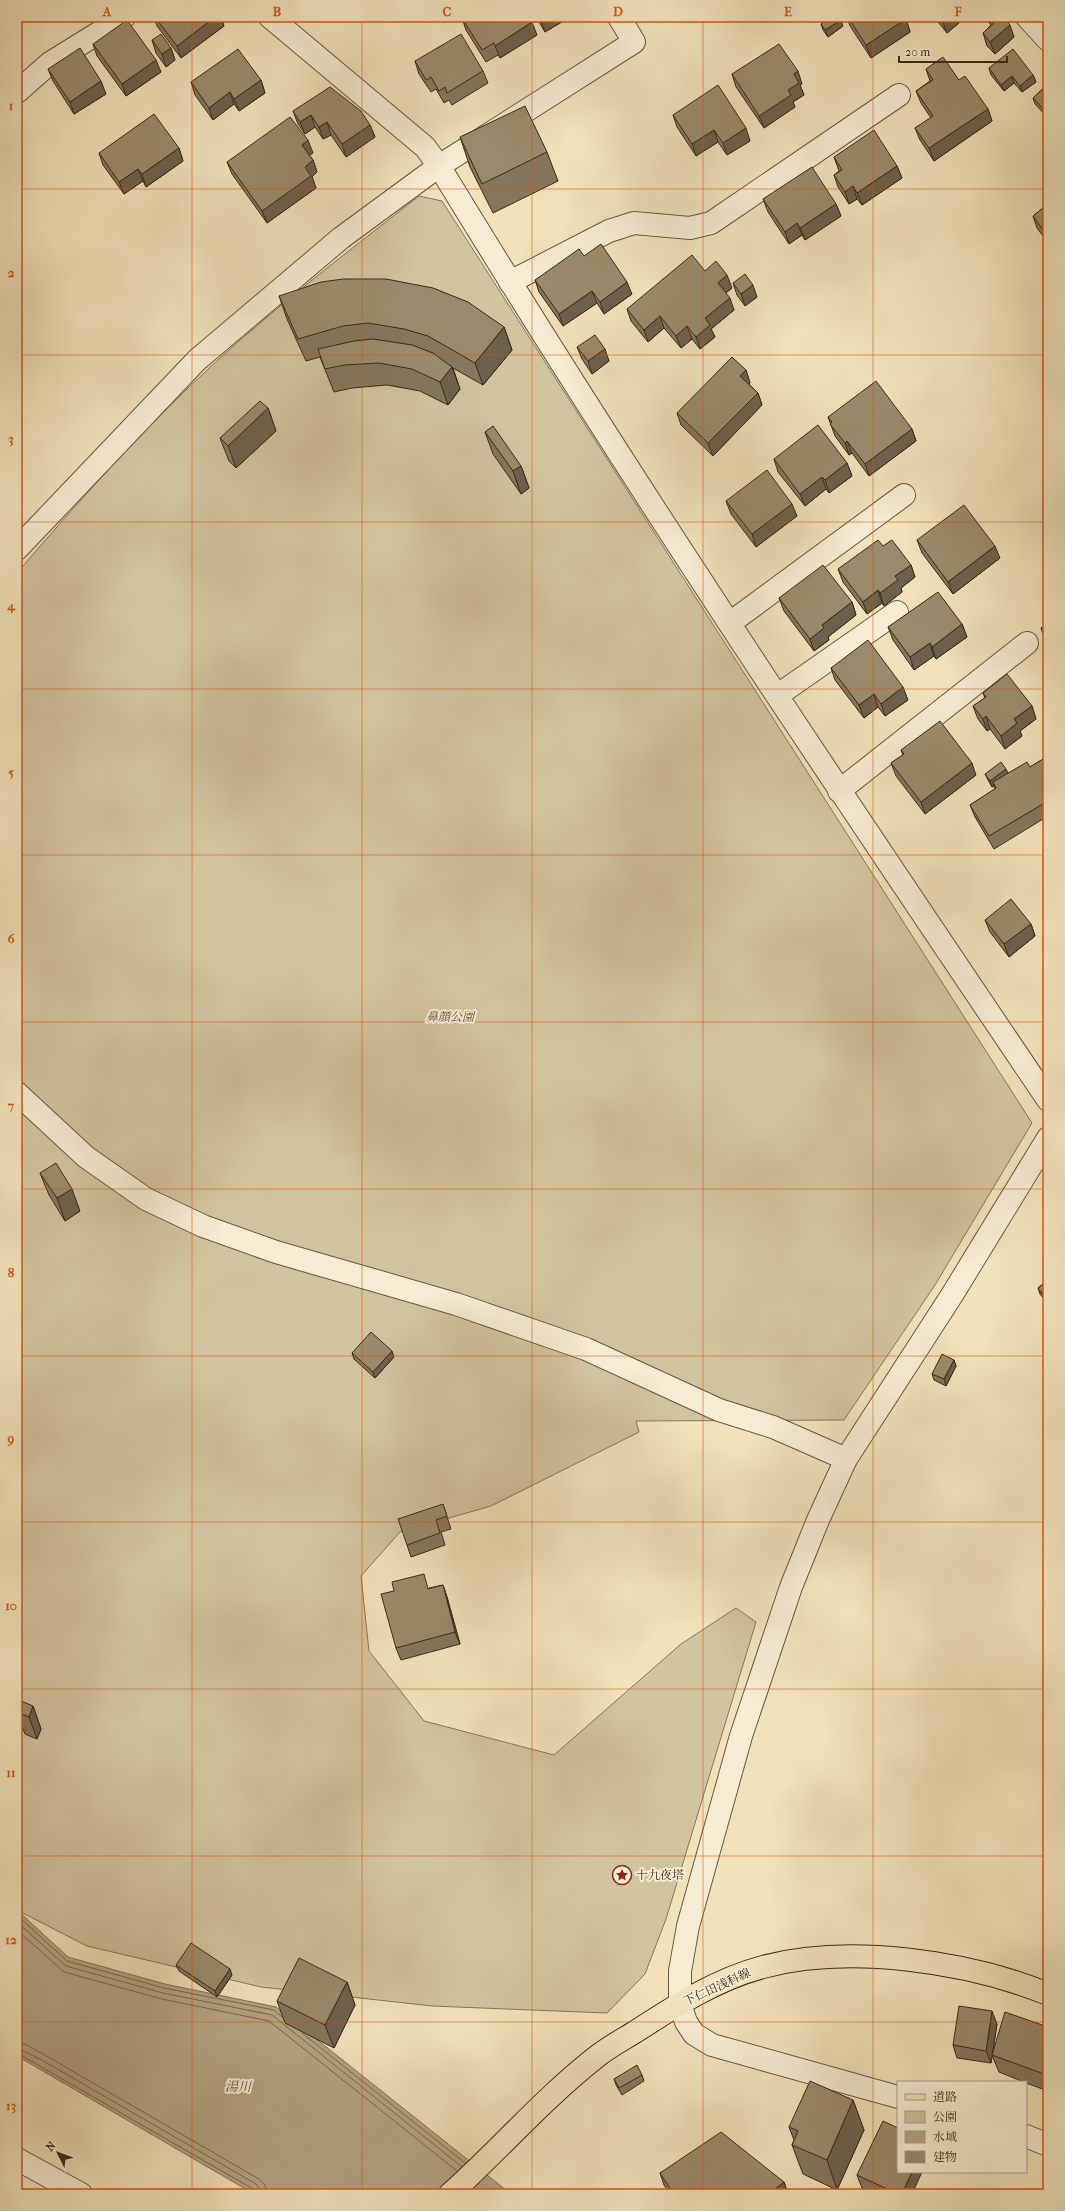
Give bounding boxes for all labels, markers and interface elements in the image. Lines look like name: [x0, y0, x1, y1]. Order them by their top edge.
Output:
text: A: [102, 4, 112, 19]
text: B: [273, 4, 282, 19]
text: C: [443, 4, 452, 19]
text: D: [613, 4, 623, 19]
text: E: [784, 4, 792, 19]
text: F: [954, 4, 962, 19]
scale bar: [899, 38, 1007, 64]
text: 20 m: [905, 45, 930, 59]
text: 1: [9, 98, 14, 113]
text: 2: [8, 265, 15, 280]
text: 3: [8, 431, 14, 447]
text: 4: [6, 598, 16, 614]
text: 5: [8, 765, 14, 780]
text: 6: [7, 931, 15, 946]
park label: 鼻顔公園: [426, 1010, 476, 1024]
text: 7: [7, 1098, 15, 1113]
text: 8: [8, 1265, 15, 1280]
text: 9: [7, 1431, 15, 1447]
text: 10: [5, 1598, 17, 1613]
text: 11: [6, 1765, 16, 1780]
place icon: 十九夜塔: [611, 1864, 633, 1886]
place label: 十九夜塔: [636, 1868, 684, 1882]
text: 12: [5, 1932, 17, 1947]
street label: 下仁田浅科線: [681, 1965, 753, 2009]
water label: 湯川: [225, 2079, 253, 2094]
legend: [897, 2081, 1027, 2173]
text: 道路: [933, 2090, 957, 2104]
text: 13: [6, 2098, 16, 2114]
text: 公園: [933, 2110, 957, 2124]
text: 水域: [933, 2130, 957, 2144]
north arrow: [38, 2133, 78, 2173]
text: N: [43, 2139, 59, 2154]
text: 建物: [933, 2150, 957, 2164]

